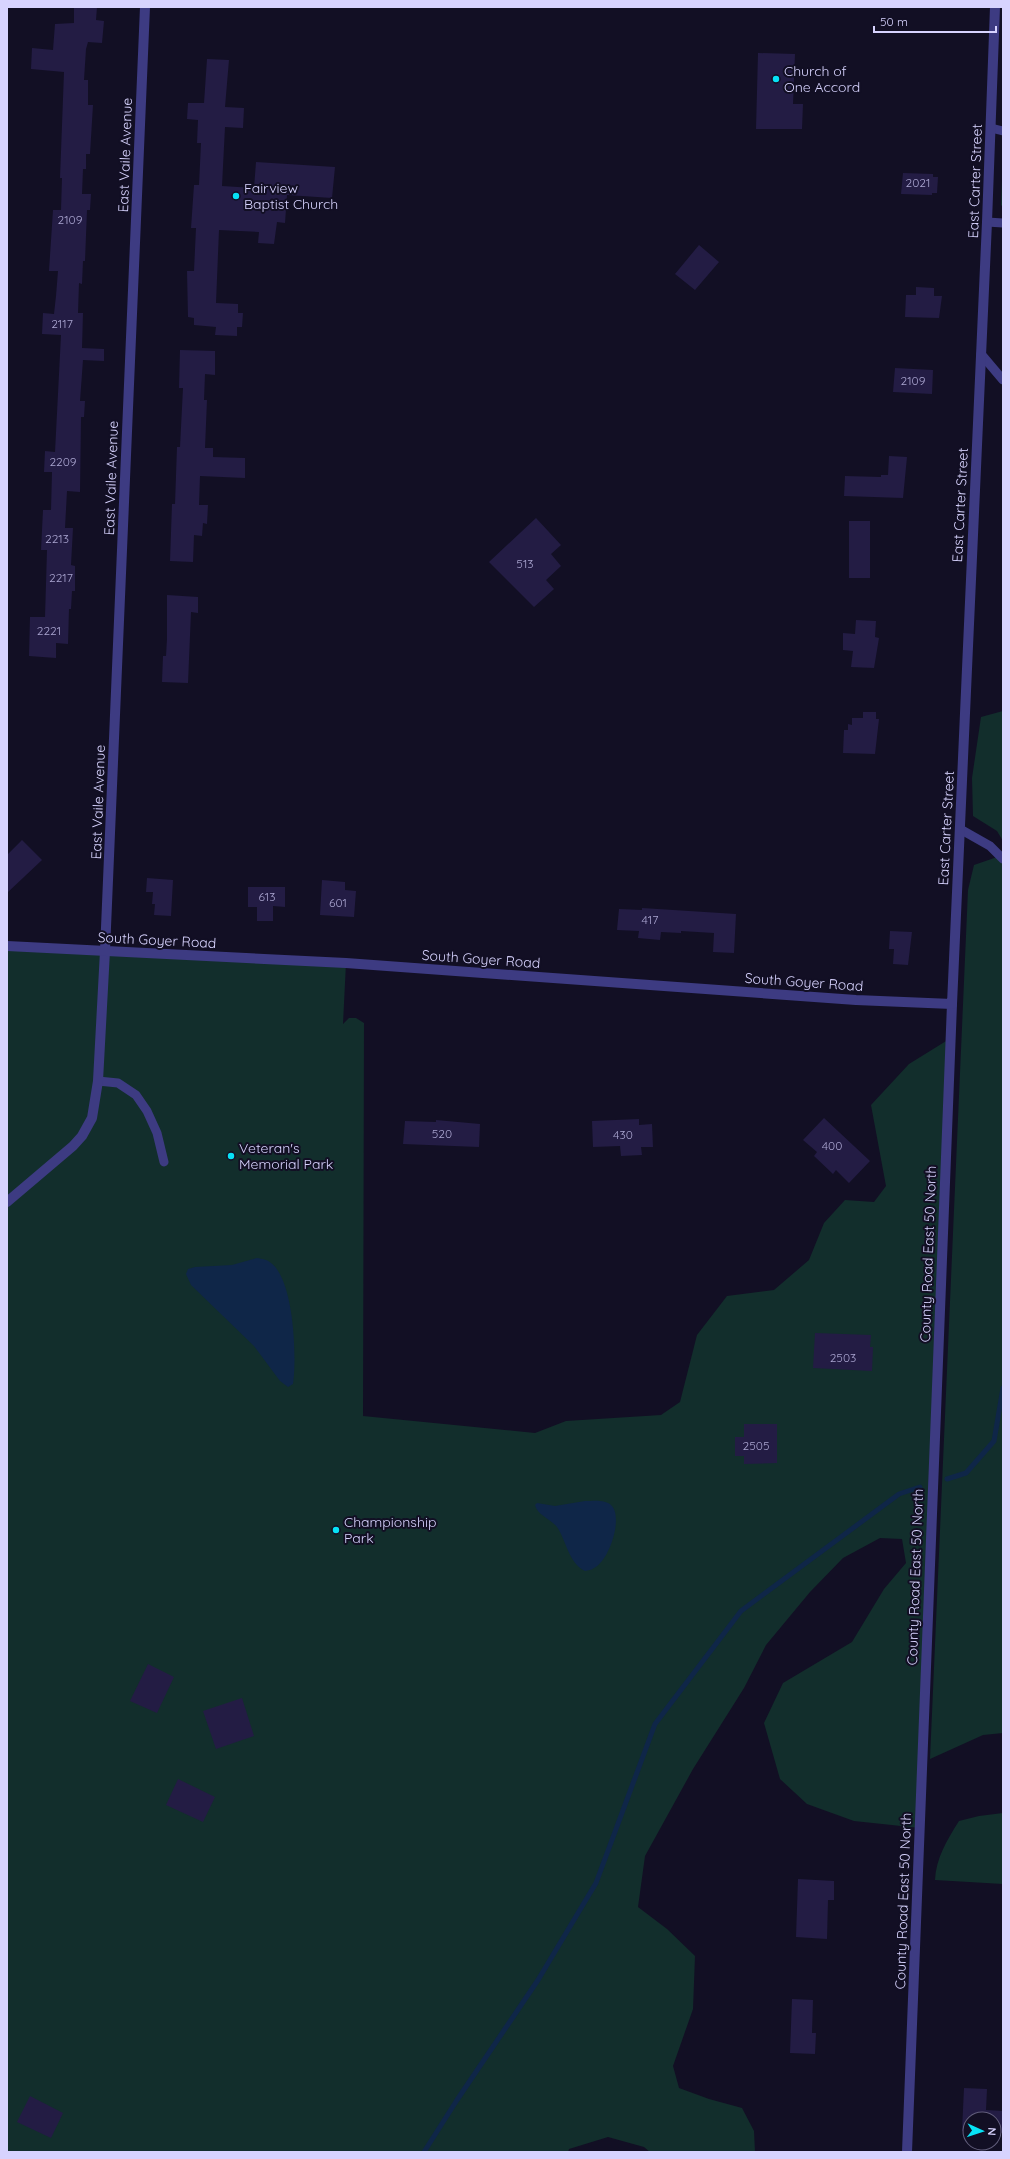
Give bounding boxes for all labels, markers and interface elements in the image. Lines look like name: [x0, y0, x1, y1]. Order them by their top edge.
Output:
scale bar: [874, 8, 996, 34]
text: 50 m: [880, 14, 908, 29]
place label: Church of One Accord: [784, 62, 860, 96]
marker: Church of One Accord: [771, 74, 781, 84]
street label: East Vaile Avenue: [114, 97, 136, 213]
street label: East Carter Street: [964, 123, 986, 239]
house number: 2021: [906, 175, 930, 190]
place label: Fairview Baptist Church: [244, 179, 338, 213]
marker: Fairview Baptist Church: [231, 191, 241, 201]
house number: 2109: [58, 212, 83, 227]
house number: 2117: [51, 316, 73, 331]
house number: 2109: [901, 373, 926, 388]
street label: East Vaile Avenue: [100, 420, 122, 536]
street label: East Carter Street: [948, 447, 972, 563]
house number: 2209: [49, 454, 77, 469]
house number: 2213: [45, 531, 69, 546]
house number: 513: [516, 556, 534, 571]
house number: 2217: [49, 570, 73, 585]
house number: 2221: [37, 623, 61, 638]
street label: East Vaile Avenue: [87, 744, 109, 860]
street label: East Carter Street: [934, 770, 958, 886]
house number: 613: [258, 889, 276, 904]
house number: 601: [329, 895, 347, 910]
house number: 417: [642, 912, 658, 927]
street label: South Goyer Road: [97, 928, 217, 952]
street label: South Goyer Road: [421, 946, 541, 972]
street label: South Goyer Road: [744, 969, 864, 995]
house number: 520: [432, 1126, 452, 1141]
house number: 430: [613, 1127, 633, 1142]
house number: 400: [822, 1138, 842, 1153]
place label: Veteran's Memorial Park: [239, 1139, 333, 1173]
marker: Veteran's Memorial Park: [226, 1151, 236, 1161]
street label: County Road East 50 North: [916, 1165, 940, 1343]
house number: 2503: [830, 1350, 856, 1365]
house number: 2505: [743, 1438, 769, 1453]
street label: County Road East 50 North: [903, 1488, 927, 1666]
place label: Championship Park: [344, 1513, 436, 1547]
marker: Championship Park: [331, 1525, 341, 1535]
street label: County Road East 50 North: [891, 1812, 915, 1990]
north arrow: [962, 2111, 1002, 2151]
text: N: [985, 2127, 999, 2136]

